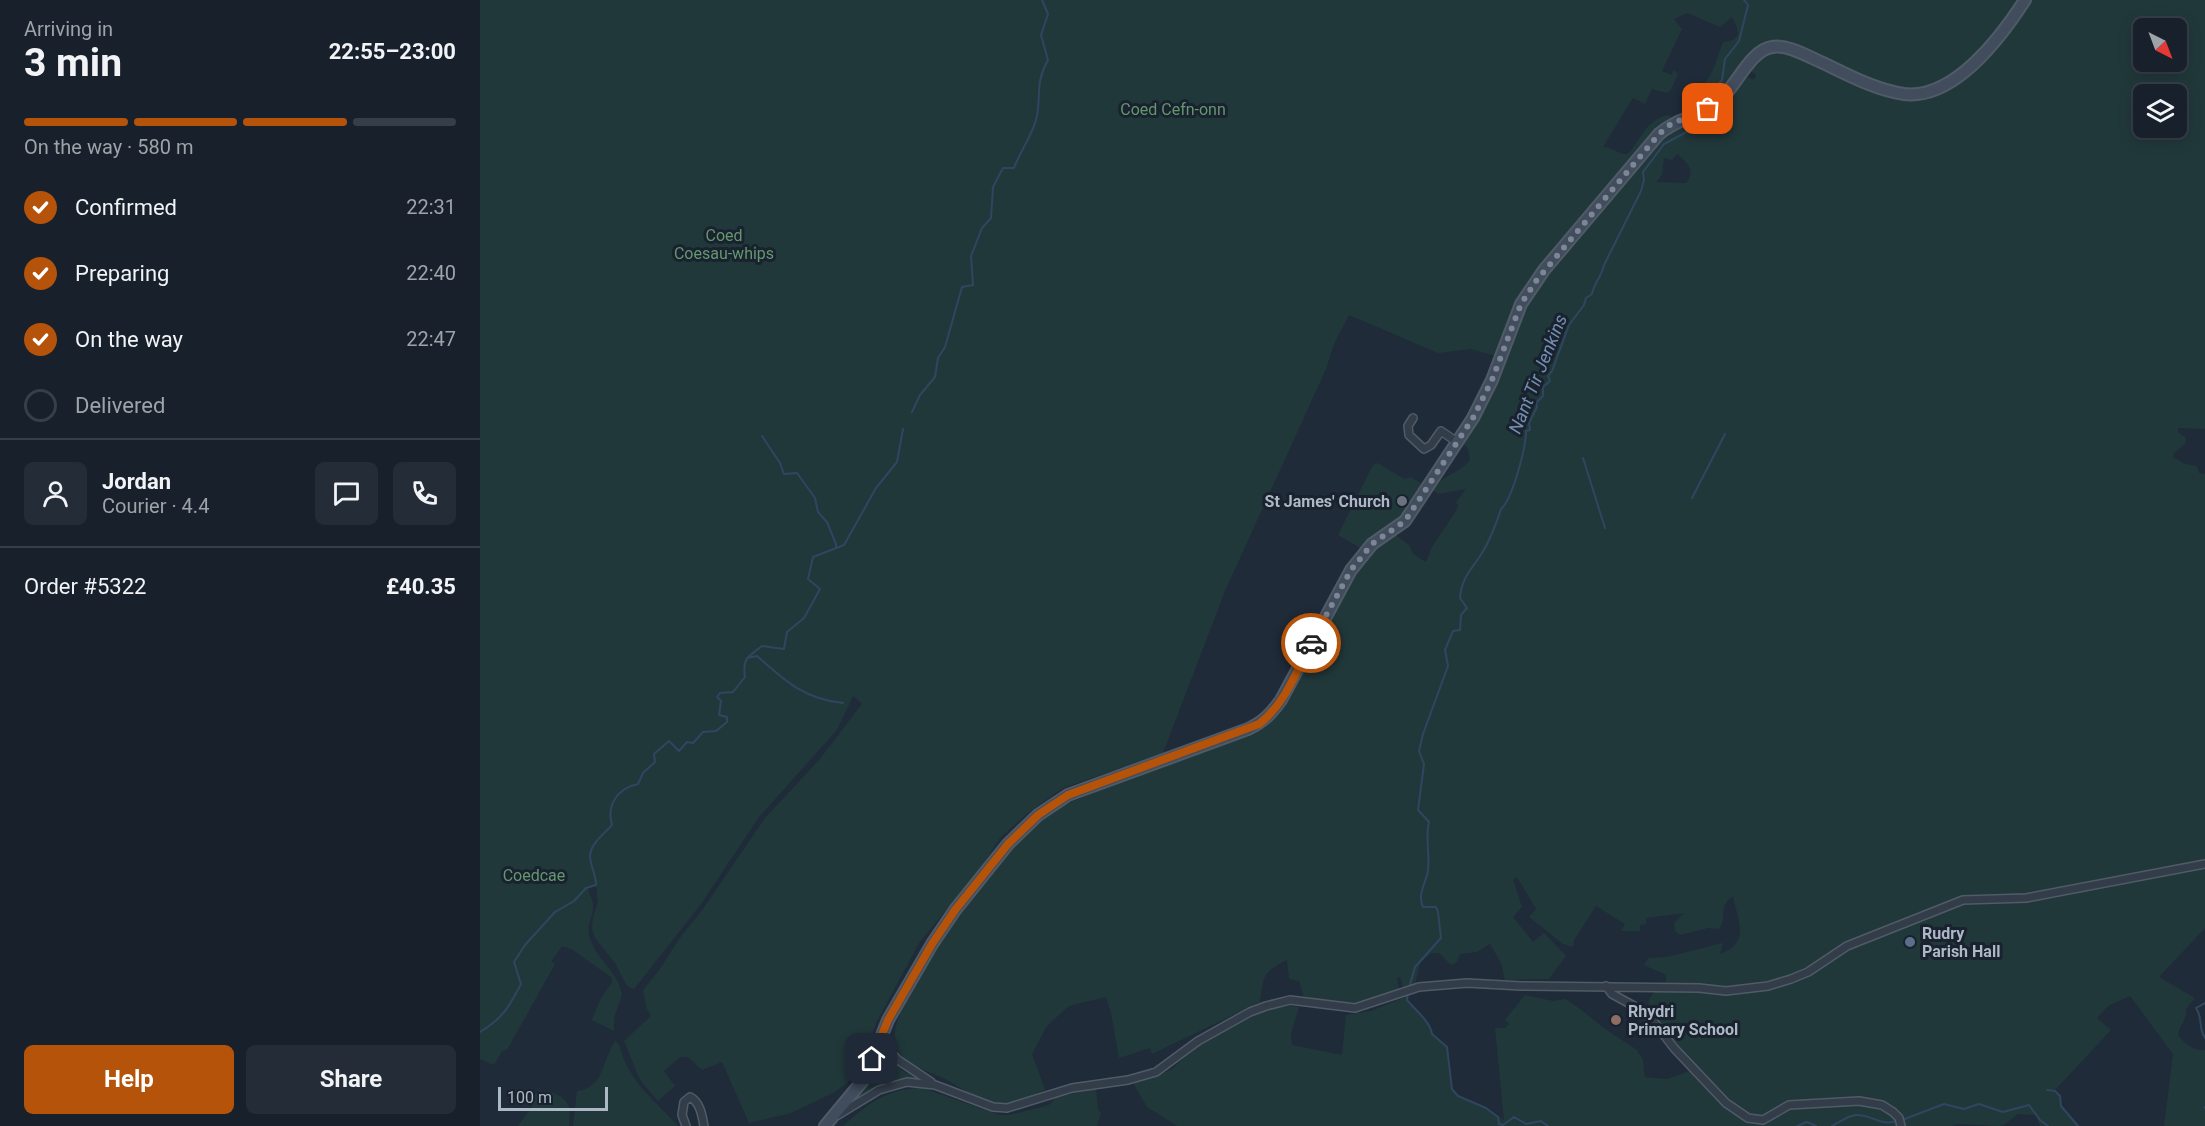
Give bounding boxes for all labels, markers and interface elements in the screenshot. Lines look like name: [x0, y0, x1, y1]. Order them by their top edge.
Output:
text: Arriving in: [24, 17, 113, 41]
north arrow: [2133, 18, 2187, 72]
map controls: [2133, 18, 2187, 138]
text: 22:55–23:00: [329, 39, 456, 64]
text: 3 min: [24, 40, 122, 86]
pin: [1682, 83, 1733, 134]
button: layers: [2133, 84, 2187, 138]
icon: bag: [1691, 92, 1724, 125]
park label: Coed Cefn-onn: [1120, 100, 1226, 119]
text: On the way · 580 m: [24, 135, 193, 159]
icon: check: [24, 191, 57, 224]
text: Confirmed: [75, 195, 177, 220]
text: 22:31: [406, 195, 456, 219]
park label: Coed Coesau-whips: [674, 226, 774, 263]
icon: check: [24, 257, 57, 290]
text: Preparing: [75, 261, 169, 286]
text: 22:40: [406, 261, 456, 285]
water label: Nant Tir Jenkins: [1504, 311, 1571, 436]
icon: check: [24, 323, 57, 356]
text: On the way: [75, 327, 183, 352]
text: 22:47: [406, 327, 456, 351]
text: Delivered: [75, 393, 165, 418]
button: person: [24, 462, 87, 525]
button: chat: [315, 462, 378, 525]
button: phone: [393, 462, 456, 525]
text: Jordan: [102, 469, 171, 494]
place label: St James' Church: [1265, 492, 1390, 511]
text: Courier · 4.4: [102, 494, 209, 518]
marker: St James' Church: [1395, 494, 1409, 508]
text: Order #5322: [24, 574, 146, 599]
text: £40.35: [386, 574, 456, 599]
courier: [1281, 613, 1341, 673]
icon: car: [1295, 627, 1328, 660]
park label: Coedcae: [503, 866, 565, 885]
place label: Rudry Parish Hall: [1922, 924, 2000, 961]
marker: Rudry Parish Hall: [1903, 935, 1917, 949]
place label: Rhydri Primary School: [1628, 1002, 1738, 1039]
marker: Rhydri Primary School: [1609, 1013, 1623, 1027]
pin: [846, 1033, 897, 1084]
icon: home: [855, 1042, 888, 1075]
button: Help: [24, 1045, 234, 1114]
button: Share: [246, 1045, 456, 1114]
scale bar: [498, 1084, 608, 1112]
text: 100 m: [507, 1088, 552, 1107]

